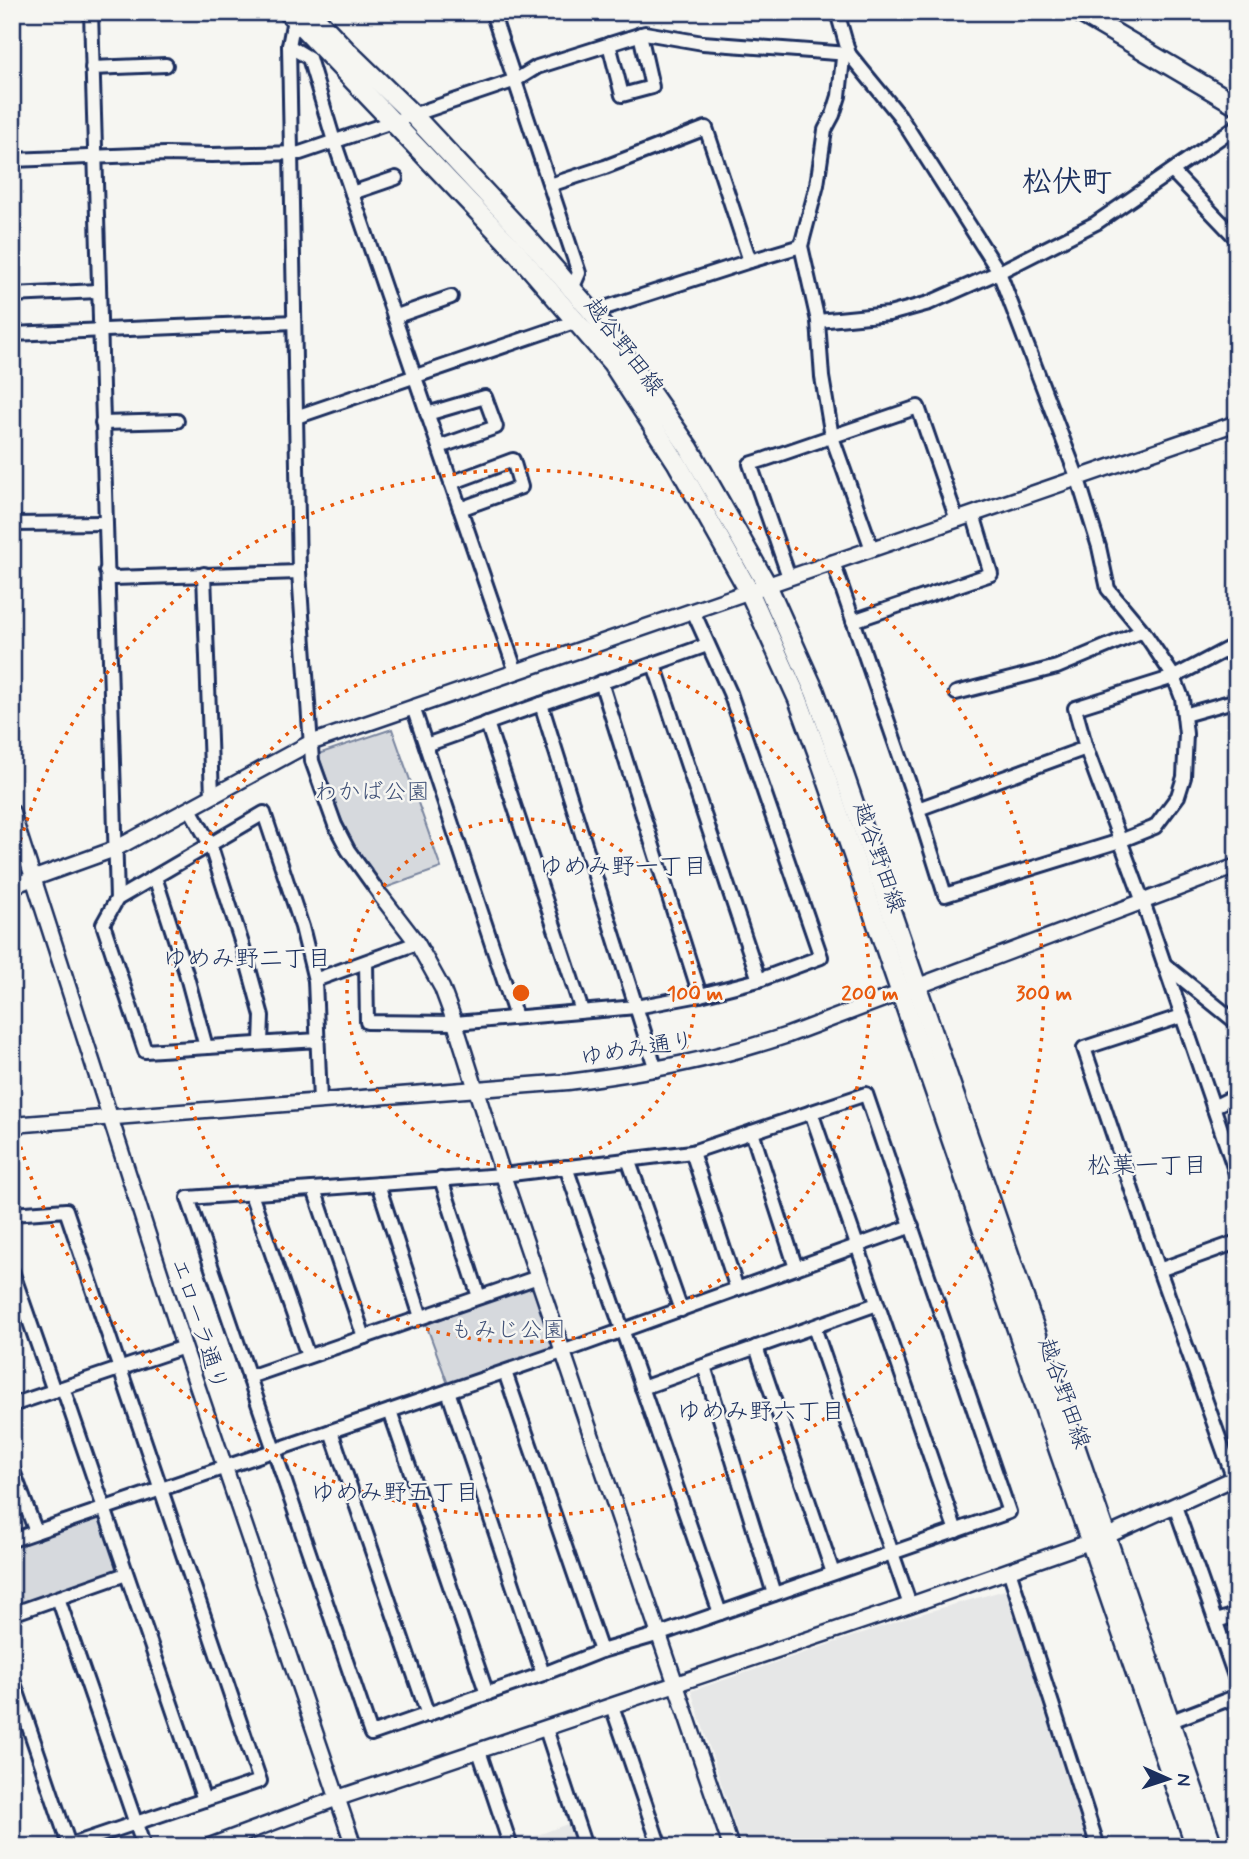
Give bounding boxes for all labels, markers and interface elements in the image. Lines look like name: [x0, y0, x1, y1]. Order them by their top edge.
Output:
district label: 松伏町: [1022, 163, 1112, 202]
street label: 越谷野田線: [577, 292, 670, 402]
park label: わかば公園: [315, 778, 430, 808]
street label: 越谷野田線: [845, 798, 911, 917]
district label: ゆめみ野一丁目: [539, 852, 707, 883]
district label: ゆめみ野二丁目: [163, 944, 331, 975]
text: 100 m: [667, 980, 723, 1008]
text: 200 m: [841, 980, 899, 1008]
text: 300 m: [1016, 980, 1073, 1008]
centre of rings: [509, 981, 533, 1005]
street label: ゆめみ通り: [578, 1026, 696, 1074]
district label: 松葉一丁目: [1087, 1151, 1207, 1182]
street label: エローラ通り: [163, 1254, 234, 1395]
park label: もみじ公園: [451, 1316, 566, 1346]
street label: 越谷野田線: [1030, 1334, 1096, 1453]
district label: ゆめみ野六丁目: [677, 1397, 845, 1428]
district label: ゆめみ野五丁目: [311, 1478, 479, 1509]
north arrow: [1134, 1744, 1204, 1814]
text: N: [1171, 1773, 1196, 1787]

